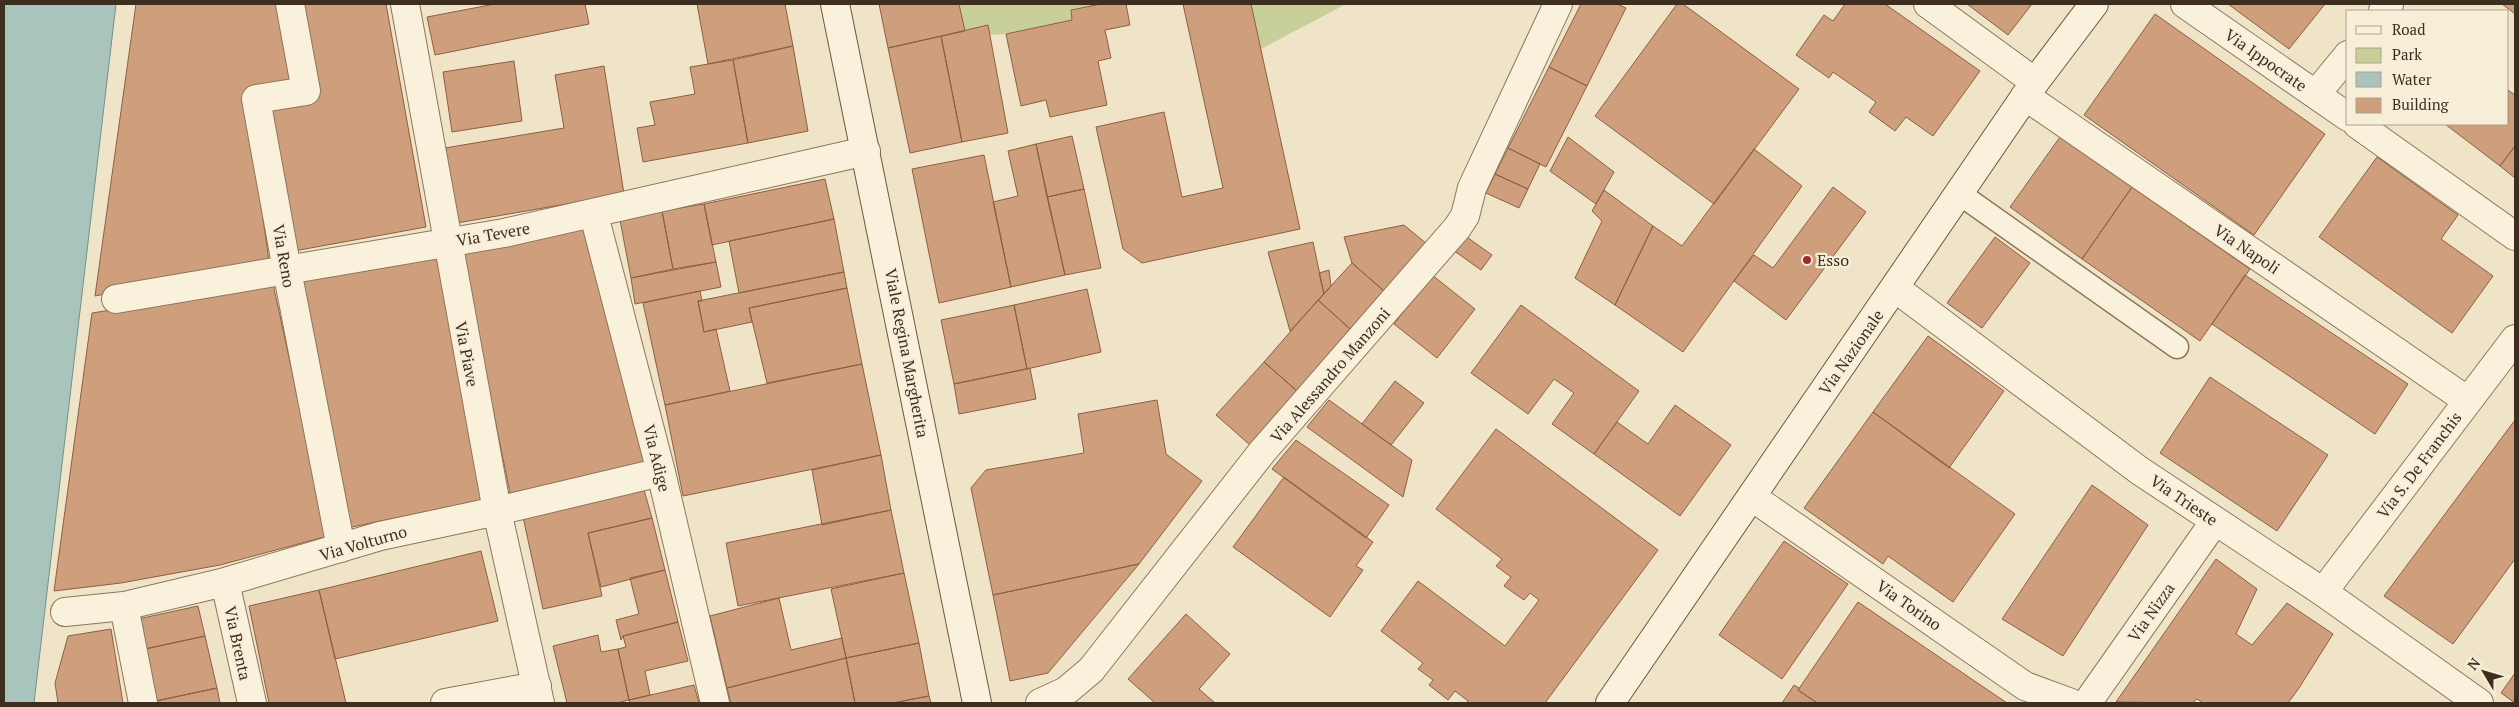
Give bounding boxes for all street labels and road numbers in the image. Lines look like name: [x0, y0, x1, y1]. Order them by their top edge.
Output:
street label: Via Ippocrate: [2220, 23, 2312, 97]
street label: Via Tevere: [454, 217, 532, 251]
street label: Via Napoli: [2210, 219, 2284, 279]
street label: Via Reno: [268, 223, 300, 290]
street label: Viale Regina Margherita: [880, 266, 934, 440]
street label: Via Alessandro Manzoni: [1265, 302, 1395, 447]
street label: Via Nazionale: [1813, 305, 1889, 399]
street label: Via Piave: [450, 319, 484, 389]
street label: Via S. De Franchis: [2372, 407, 2466, 523]
street label: Via Adige: [638, 422, 676, 494]
street label: Via Trieste: [2146, 469, 2222, 531]
street label: Via Volturno: [317, 520, 409, 566]
street label: Via Torino: [1872, 575, 1946, 636]
street label: Via Nizza: [2123, 578, 2179, 646]
street label: Via Brenta: [219, 604, 257, 682]

